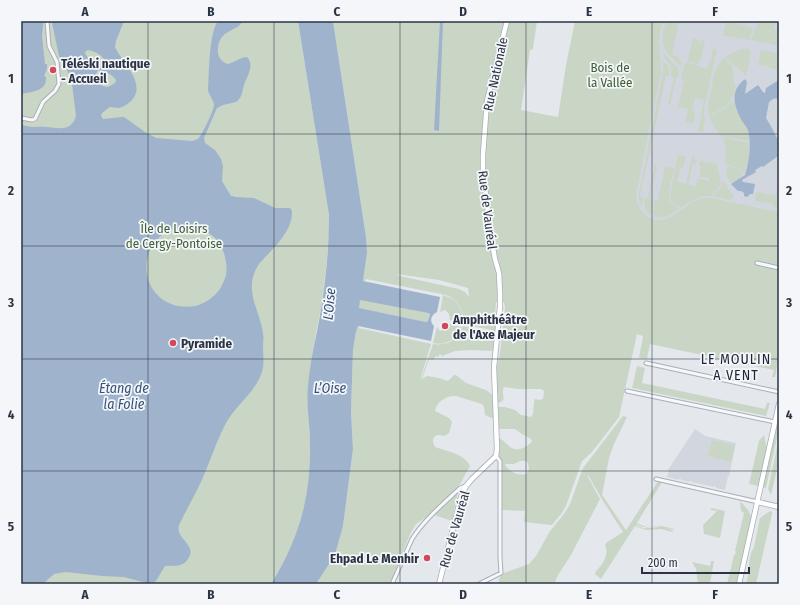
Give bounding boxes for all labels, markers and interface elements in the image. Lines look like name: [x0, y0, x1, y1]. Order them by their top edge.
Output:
text: A: [80, 4, 89, 19]
text: B: [207, 4, 215, 19]
text: C: [334, 4, 341, 19]
text: D: [459, 4, 467, 19]
text: E: [586, 4, 592, 19]
text: F: [712, 4, 718, 19]
street label: Rue Nationale: [480, 36, 511, 112]
place label: Téléski nautique - Accueil: [61, 56, 150, 86]
park label: Bois de la Vallée: [588, 60, 632, 90]
marker: Téléski nautique - Accueil: [48, 65, 58, 75]
text: 1: [8, 71, 14, 86]
text: 1: [786, 71, 792, 86]
street label: Rue de Vauréal: [475, 170, 500, 251]
text: 2: [7, 183, 14, 198]
text: 2: [785, 183, 792, 198]
park label: Île de Loisirs de Cergy-Pontoise: [126, 221, 222, 251]
water label: L'Oise: [320, 287, 339, 321]
text: 3: [7, 295, 14, 310]
text: 3: [785, 295, 792, 310]
place label: Amphithéâtre de l'Axe Majeur: [452, 312, 535, 342]
marker: Amphithéâtre de l'Axe Majeur: [440, 321, 450, 331]
place label: Pyramide: [181, 336, 232, 351]
marker: Pyramide: [168, 338, 178, 348]
district label: LE MOULIN A VENT: [701, 351, 771, 384]
water label: Étang de la Folie: [99, 379, 149, 413]
water label: L’Oise: [314, 380, 347, 397]
text: 4: [8, 407, 15, 422]
text: 4: [786, 407, 793, 422]
street label: Rue de Vauréal: [436, 488, 473, 569]
text: 5: [8, 519, 14, 534]
text: 5: [786, 519, 792, 534]
scale bar: [642, 549, 749, 575]
place label: Ehpad Le Menhir: [330, 551, 419, 566]
marker: Ehpad Le Menhir: [422, 553, 432, 563]
text: 200 m: [648, 556, 678, 570]
text: A: [80, 587, 89, 602]
text: B: [207, 587, 215, 602]
text: C: [334, 587, 341, 602]
text: D: [459, 587, 467, 602]
text: E: [586, 587, 592, 602]
text: F: [712, 587, 718, 602]

